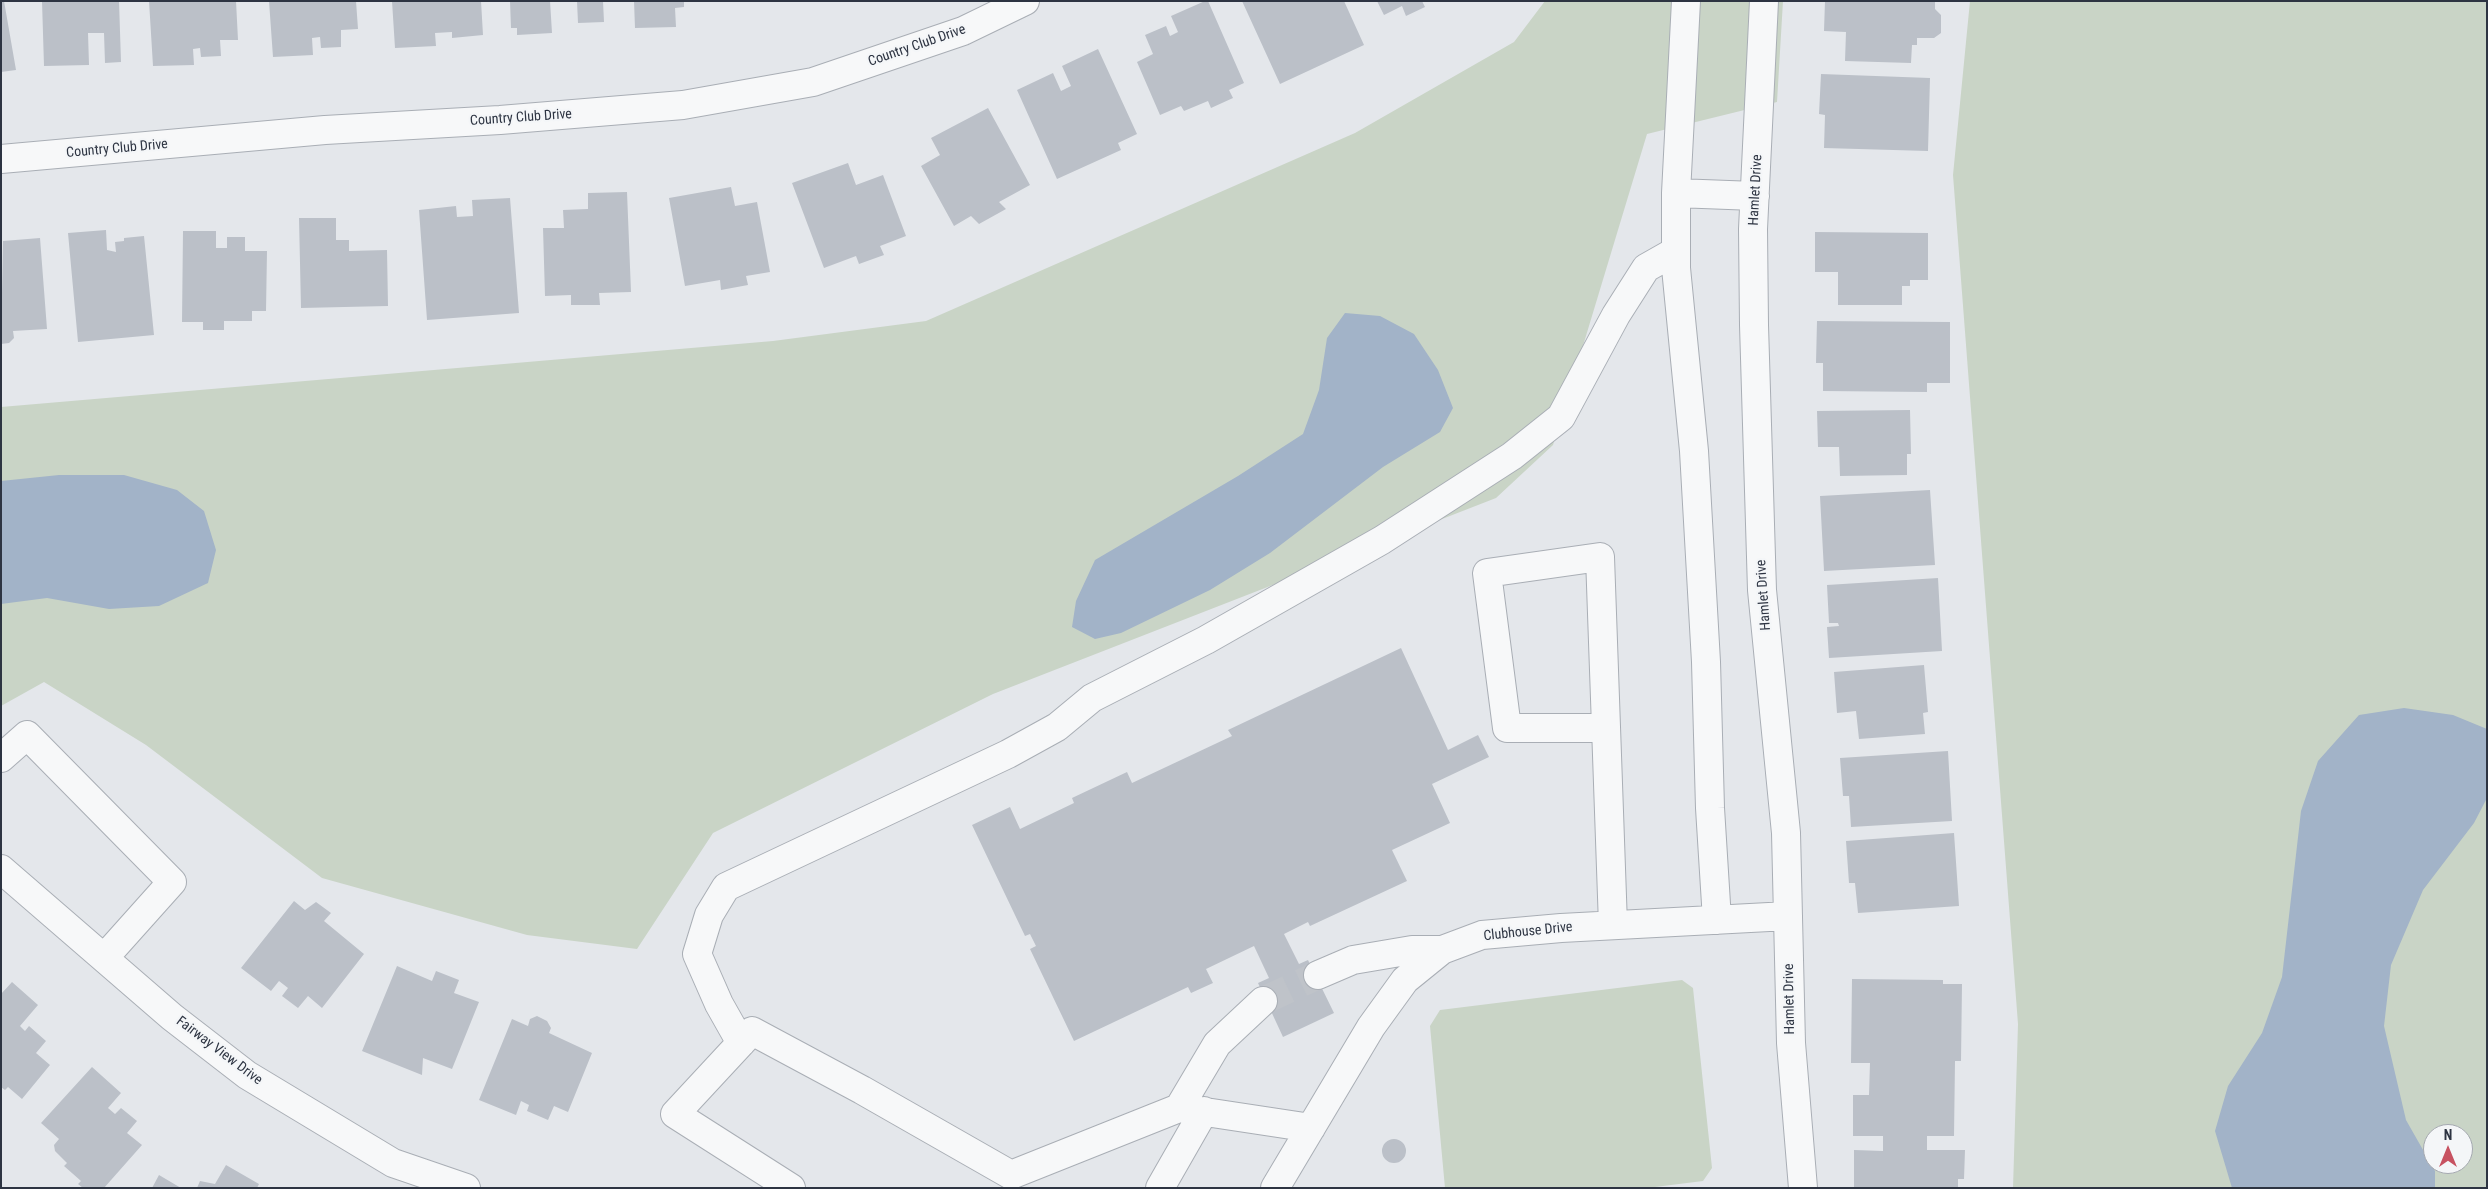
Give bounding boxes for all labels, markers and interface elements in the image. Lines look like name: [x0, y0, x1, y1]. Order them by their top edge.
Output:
street label: Country Club Drive: [866, 21, 968, 71]
street label: Country Club Drive: [470, 106, 572, 130]
street label: Country Club Drive: [65, 136, 169, 162]
street label: Hamlet Drive: [1746, 154, 1766, 226]
street label: Hamlet Drive: [1753, 559, 1775, 631]
street label: Clubhouse Drive: [1483, 919, 1573, 945]
street label: Hamlet Drive: [1781, 963, 1799, 1035]
street label: Fairway View Drive: [173, 1013, 265, 1089]
north arrow: [2423, 1124, 2473, 1174]
text: N: [2444, 1127, 2452, 1143]

